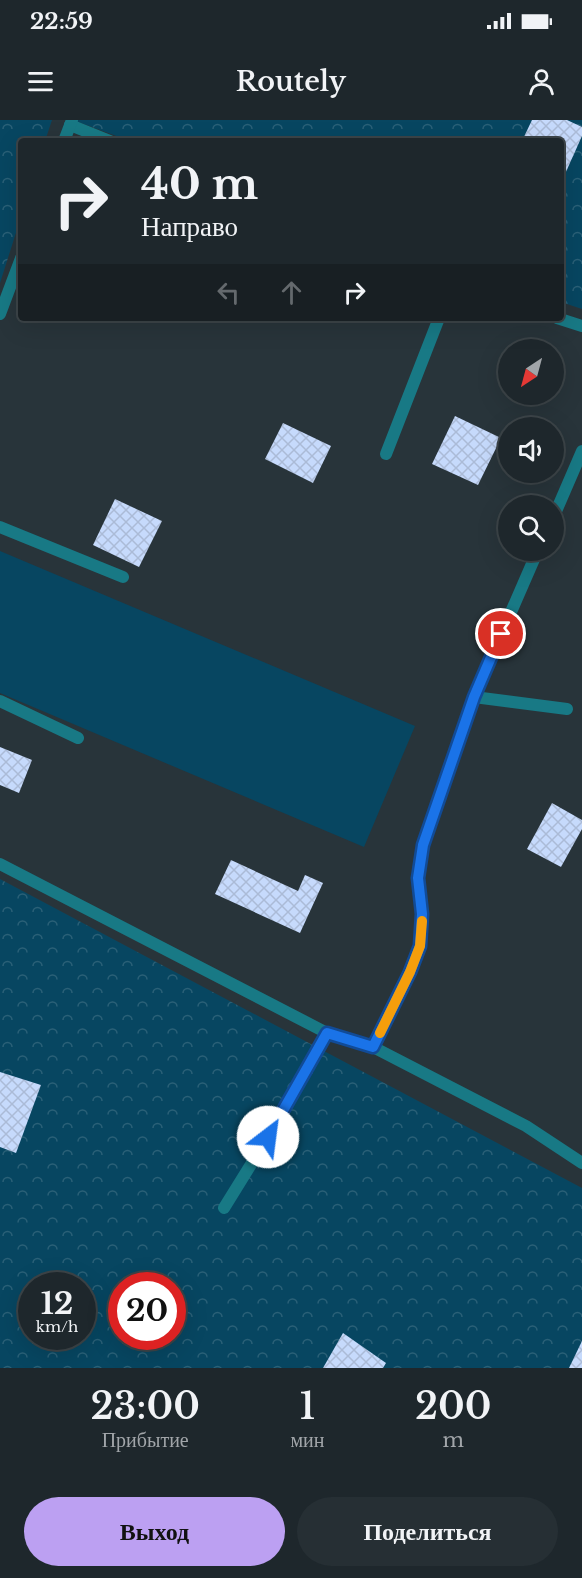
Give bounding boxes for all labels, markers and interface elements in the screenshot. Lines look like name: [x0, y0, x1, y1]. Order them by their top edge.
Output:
text: 22:59: [30, 8, 93, 35]
icon: menu: [24, 65, 57, 98]
text: Routely: [236, 65, 346, 98]
icon: person: [525, 65, 558, 98]
text: 40 m: [141, 158, 258, 210]
icon: right: [42, 162, 120, 240]
text: Направо: [141, 210, 238, 243]
icon: left: [212, 276, 245, 309]
icon: ahead: [275, 276, 308, 309]
icon: right: [338, 276, 371, 309]
north arrow: [498, 339, 564, 405]
map controls: [498, 339, 564, 561]
button: sound: [498, 417, 564, 483]
button: search: [498, 495, 564, 561]
pin: [475, 608, 526, 659]
icon: arrive: [484, 617, 517, 650]
position arrow: [236, 1105, 300, 1169]
speed limit sign: 20: [108, 1272, 186, 1350]
text: 12: [41, 1285, 73, 1322]
text: km/h: [36, 1317, 78, 1336]
text: 23:00: [91, 1384, 200, 1429]
text: 1: [300, 1384, 315, 1429]
text: 200: [415, 1384, 491, 1429]
text: Прибытие: [102, 1428, 189, 1452]
text: мин: [290, 1428, 324, 1452]
text: m: [442, 1428, 464, 1452]
button: Выход: [24, 1497, 285, 1566]
button: Поделиться: [297, 1497, 558, 1566]

